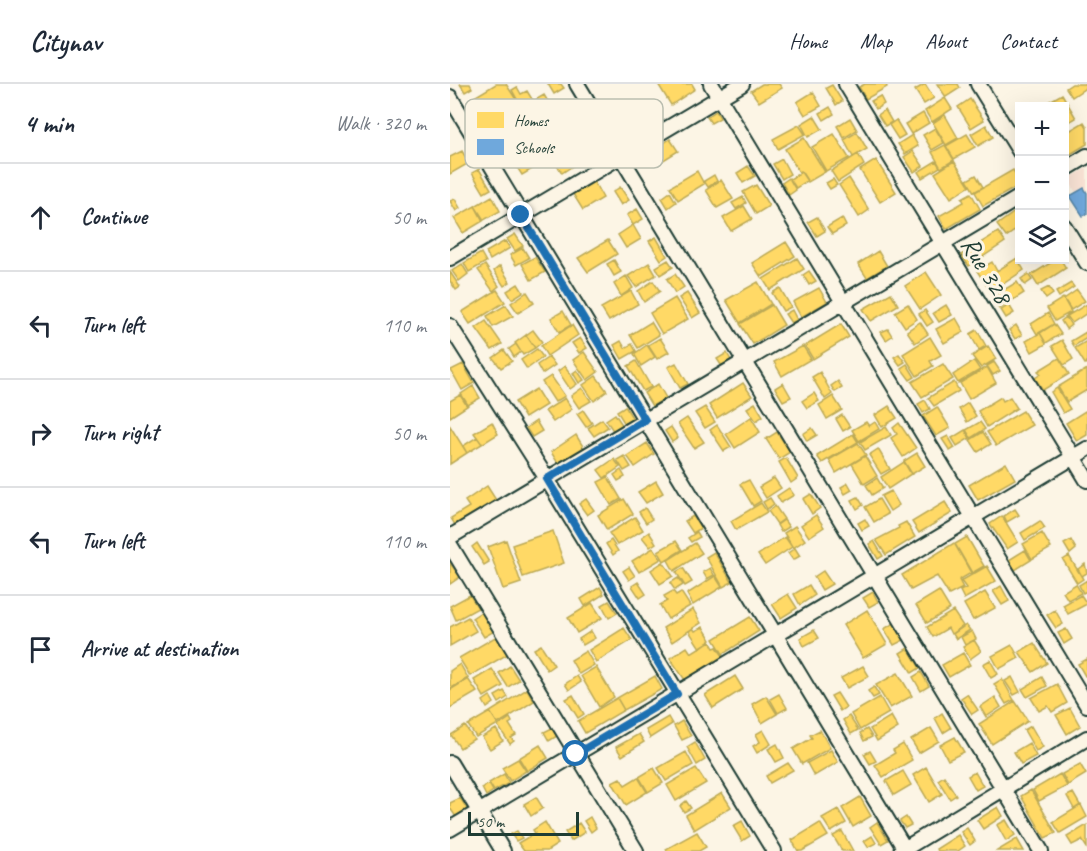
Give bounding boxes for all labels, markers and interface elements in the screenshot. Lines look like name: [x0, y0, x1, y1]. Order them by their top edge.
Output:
text: Citynav: [30, 24, 101, 59]
text: Home: [789, 28, 827, 54]
text: Map: [860, 28, 892, 54]
text: About: [925, 28, 967, 54]
text: Contact: [1000, 28, 1057, 54]
legend: [465, 99, 663, 168]
map controls: [1015, 102, 1069, 264]
button: +: [1015, 102, 1069, 156]
text: 4 min: [24, 107, 74, 140]
text: Walk · 320 m: [336, 111, 426, 136]
text: Homes: [514, 111, 550, 131]
text: Schools: [514, 138, 555, 158]
button: −: [1015, 156, 1069, 210]
icon: ahead: [24, 201, 57, 234]
route end: [507, 201, 533, 227]
text: Continue: [81, 203, 147, 231]
text: 50 m: [392, 205, 426, 230]
button: layers: [1015, 210, 1069, 264]
street label: Rue 328: [954, 231, 1021, 312]
icon: left: [24, 309, 57, 342]
text: Turn left: [81, 311, 145, 339]
text: 110 m: [383, 313, 426, 338]
icon: right: [24, 417, 57, 450]
text: Turn right: [81, 419, 158, 447]
text: 50 m: [392, 421, 426, 446]
icon: left: [24, 525, 57, 558]
text: Turn left: [81, 527, 145, 555]
text: 110 m: [383, 529, 426, 554]
icon: arrive: [24, 633, 57, 666]
text: Arrive at destination: [81, 635, 238, 663]
route start: [562, 740, 588, 766]
scale bar: [468, 809, 579, 836]
text: 50 m: [477, 812, 504, 832]

